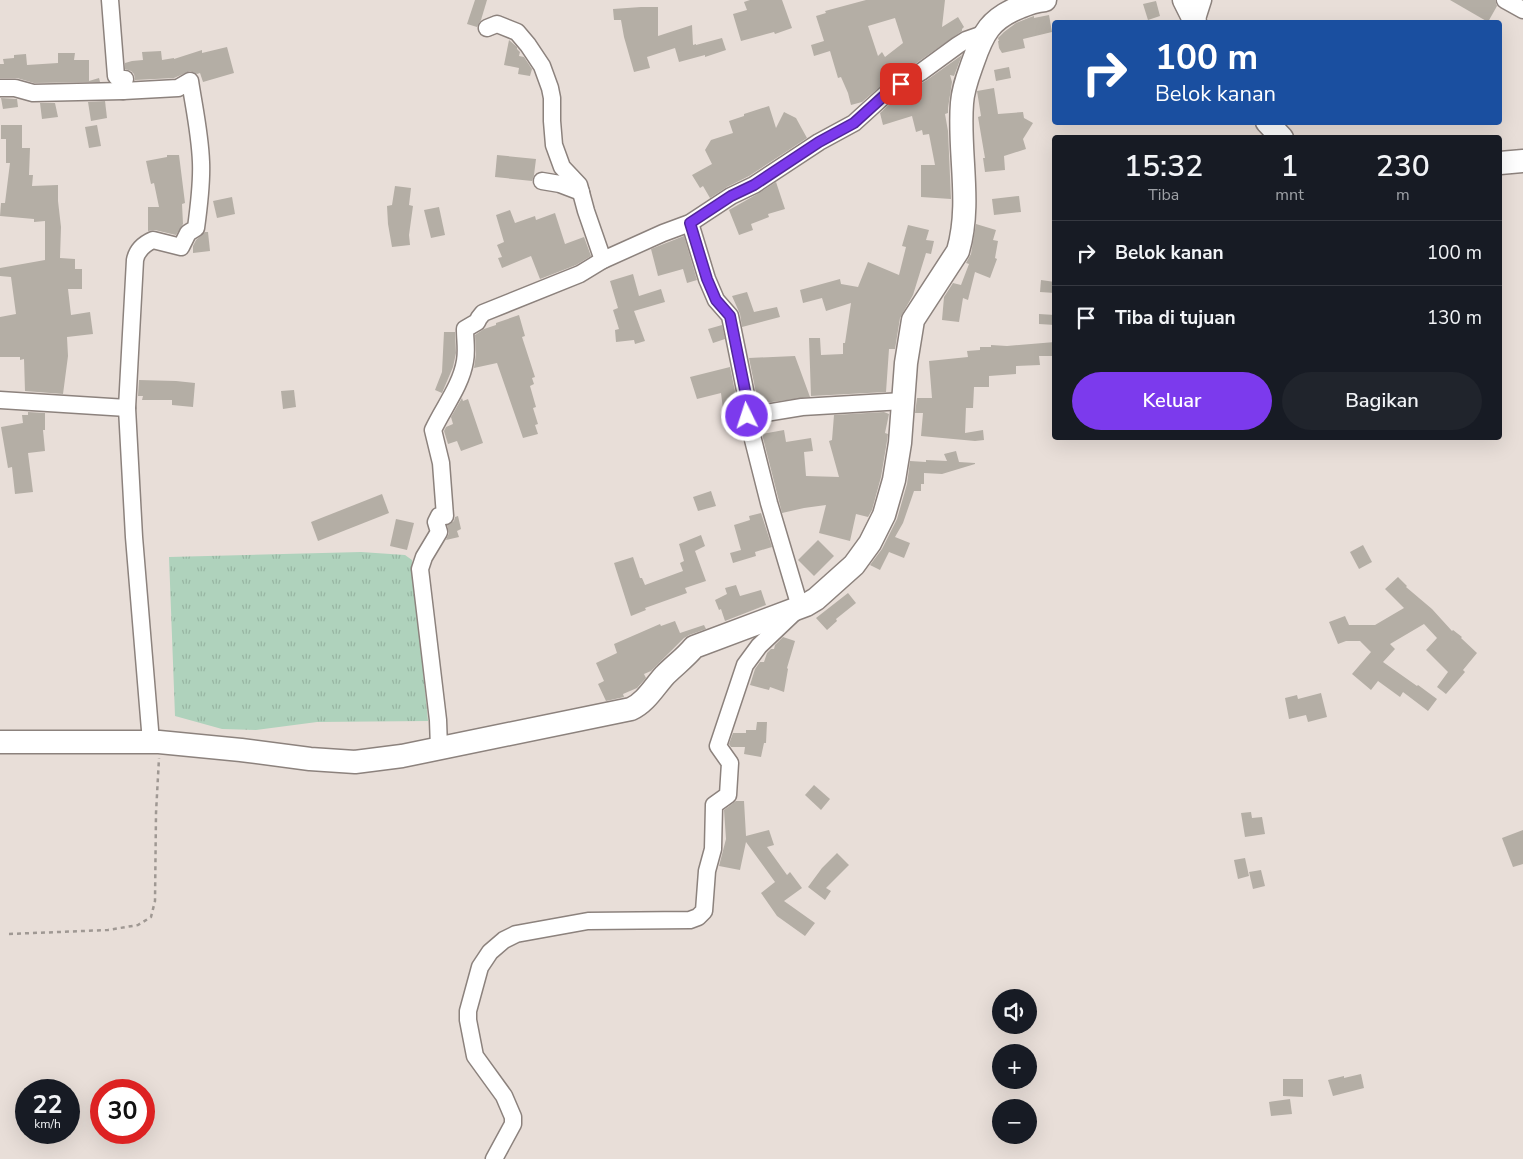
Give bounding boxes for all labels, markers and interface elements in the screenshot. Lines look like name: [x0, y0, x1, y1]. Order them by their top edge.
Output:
text: 100 m: [1155, 34, 1258, 81]
icon: right: [1072, 40, 1137, 105]
pin: [880, 63, 922, 105]
icon: arrive: [887, 70, 915, 98]
text: Belok kanan: [1155, 79, 1276, 109]
text: 15:32: [1124, 146, 1203, 187]
text: 1: [1281, 146, 1299, 187]
text: 230: [1376, 146, 1430, 187]
text: Tiba: [1148, 184, 1179, 206]
text: mnt: [1275, 184, 1304, 206]
text: m: [1396, 184, 1410, 206]
icon: right: [1072, 239, 1100, 267]
text: Belok kanan: [1115, 240, 1224, 266]
text: 100 m: [1427, 240, 1482, 266]
icon: arrive: [1072, 304, 1100, 332]
text: Tiba di tujuan: [1115, 305, 1236, 331]
text: 130 m: [1427, 305, 1482, 331]
button: Keluar: [1072, 372, 1272, 430]
button: Bagikan: [1282, 372, 1482, 430]
position arrow: [720, 389, 772, 441]
map controls: [992, 989, 1037, 1144]
button: sound: [992, 989, 1037, 1034]
button: +: [992, 1044, 1037, 1089]
speed limit sign: 30: [90, 1079, 155, 1144]
text: 22: [32, 1088, 63, 1122]
button: −: [992, 1099, 1037, 1144]
text: km/h: [34, 1116, 61, 1132]

